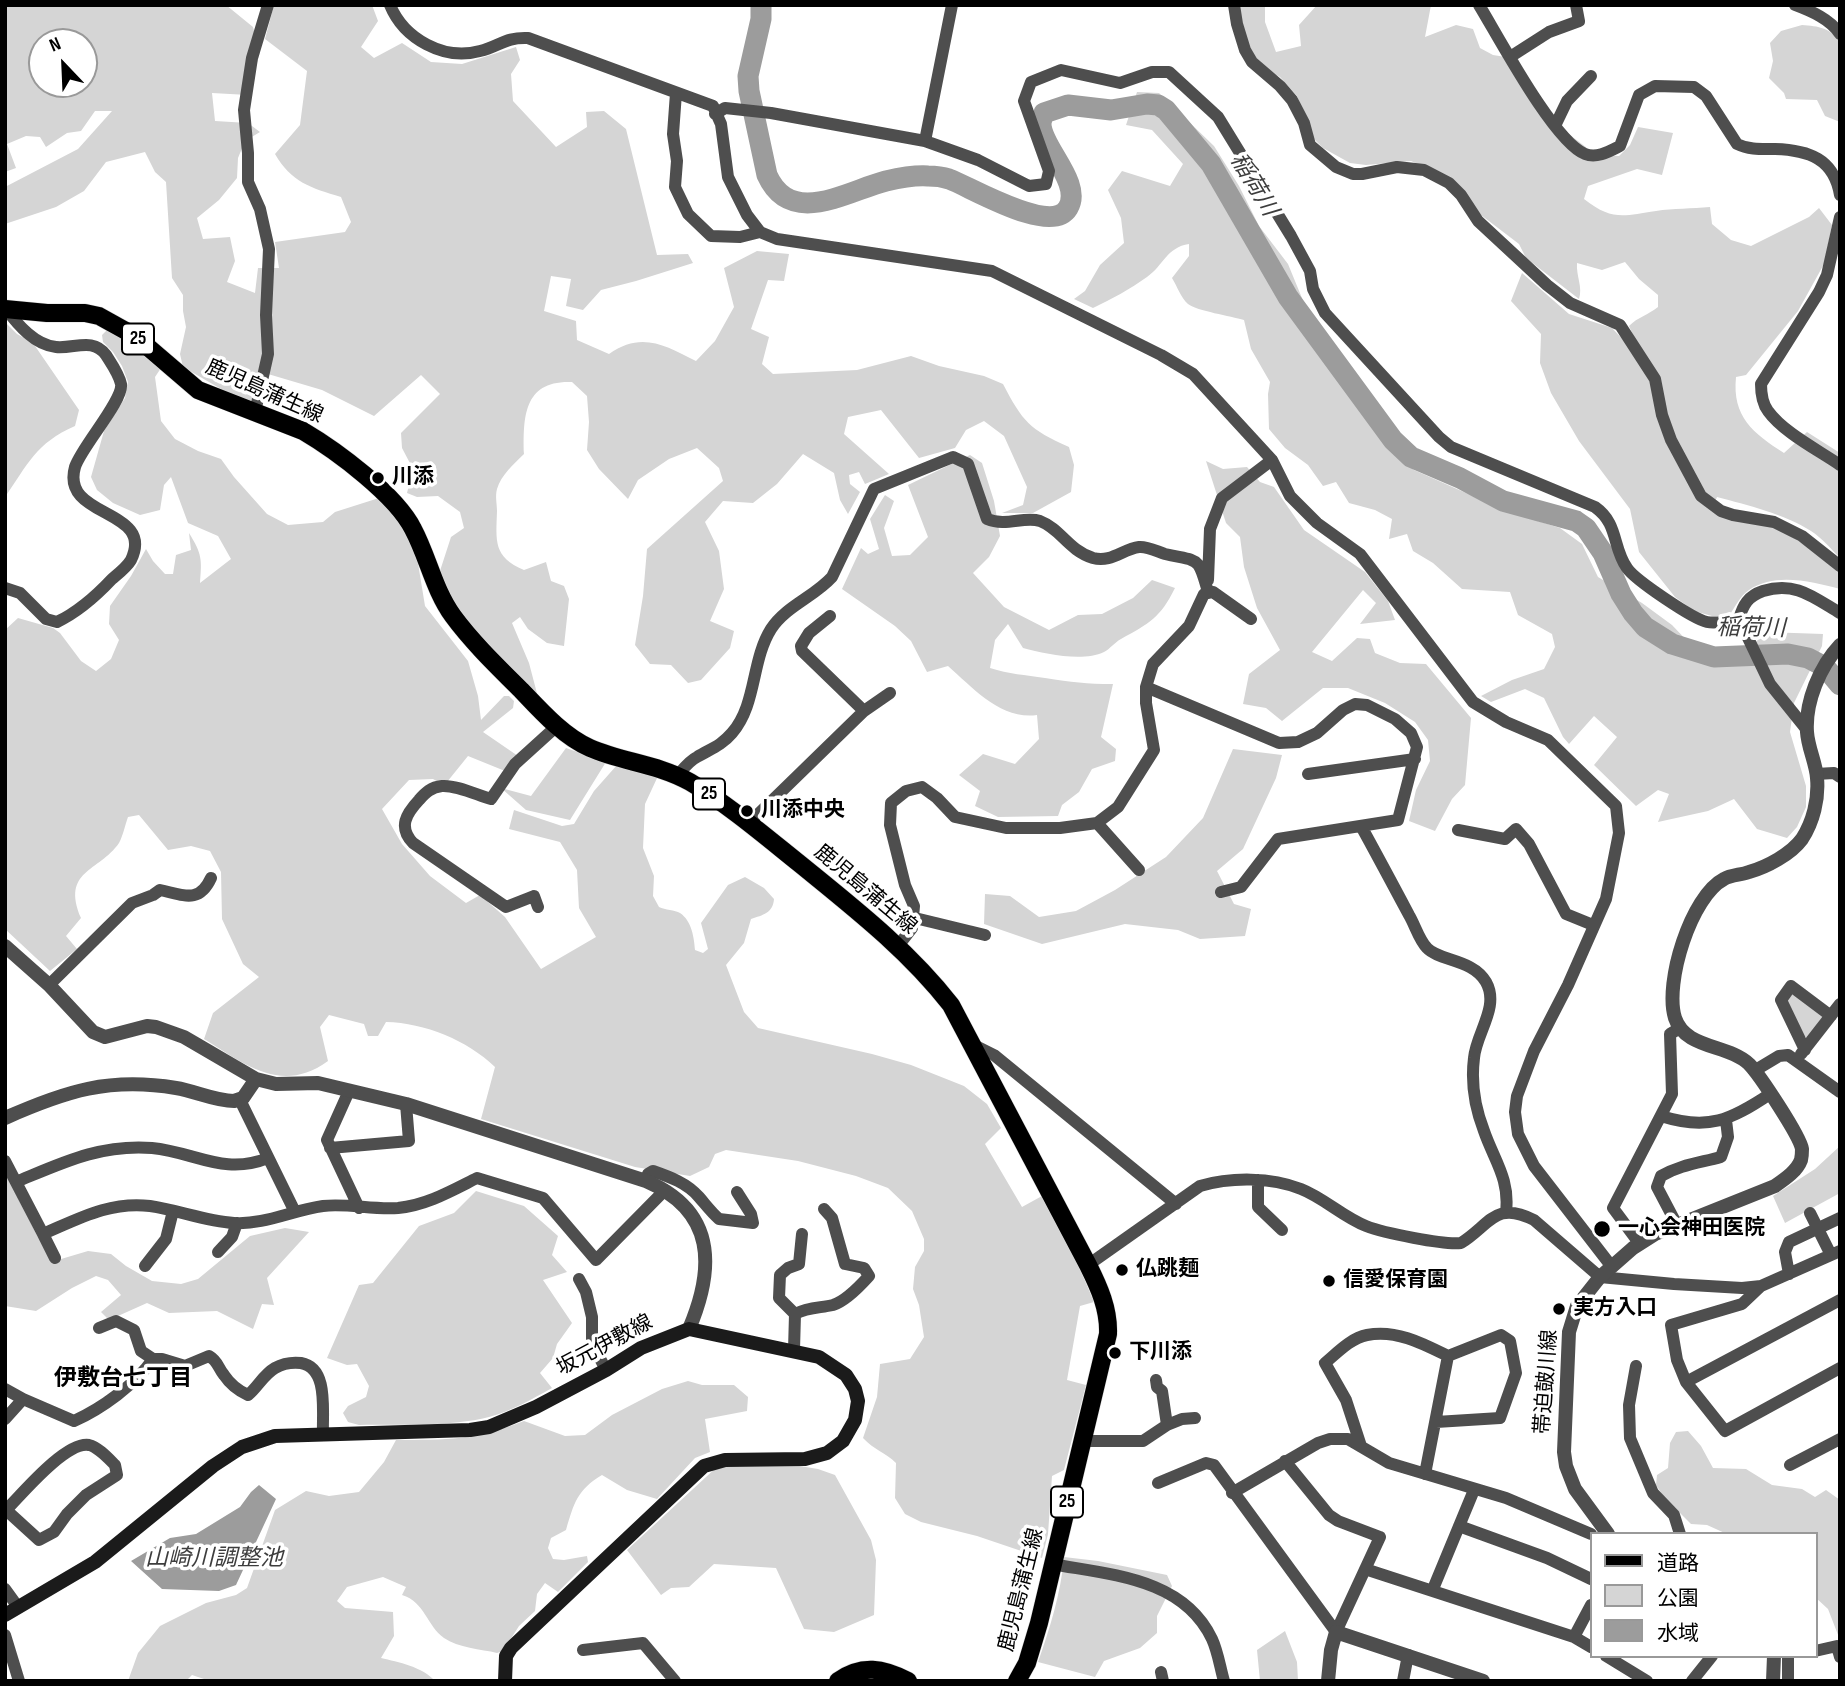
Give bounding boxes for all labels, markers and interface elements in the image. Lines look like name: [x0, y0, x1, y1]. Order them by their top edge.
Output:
north arrow: [28, 28, 98, 98]
text: N: [46, 32, 65, 58]
water label: 稲荷川: [1223, 148, 1283, 222]
road number: 25: [122, 324, 154, 354]
street label: 鹿児島蒲生線: [201, 355, 327, 429]
place label: 川添: [392, 465, 434, 491]
marker: 川添: [370, 470, 386, 486]
water label: 稲荷川: [1716, 615, 1786, 643]
road number: 25: [693, 778, 725, 810]
place label: 川添中央: [761, 798, 845, 824]
marker: 川添中央: [739, 803, 755, 819]
street label: 鹿児島蒲生線: [809, 840, 921, 940]
place label: 一心会神田医院: [1618, 1216, 1765, 1242]
marker: 一心会神田医院: [1592, 1219, 1612, 1239]
place label: 仏跳麺: [1136, 1257, 1199, 1283]
marker: 仏跳麺: [1114, 1262, 1130, 1278]
place label: 信愛保育園: [1343, 1268, 1448, 1294]
marker: 信愛保育園: [1321, 1273, 1337, 1289]
place label: 実方入口: [1573, 1296, 1657, 1322]
marker: 実方入口: [1551, 1301, 1567, 1317]
street label: 坂元伊敷線: [553, 1310, 657, 1382]
street label: 帯迫皷川線: [1531, 1329, 1563, 1435]
place label: 下川添: [1129, 1340, 1192, 1366]
marker: 下川添: [1107, 1345, 1123, 1361]
district label: 伊敷台七丁目: [54, 1365, 192, 1393]
road number: 25: [1051, 1486, 1083, 1518]
street label: 鹿児島蒲生線: [995, 1526, 1049, 1654]
legend: [1590, 1532, 1817, 1658]
water label: 山崎川調整池: [145, 1545, 283, 1573]
text: 道路: [1657, 1551, 1699, 1576]
text: 公園: [1657, 1586, 1699, 1611]
text: 水域: [1657, 1621, 1699, 1646]

